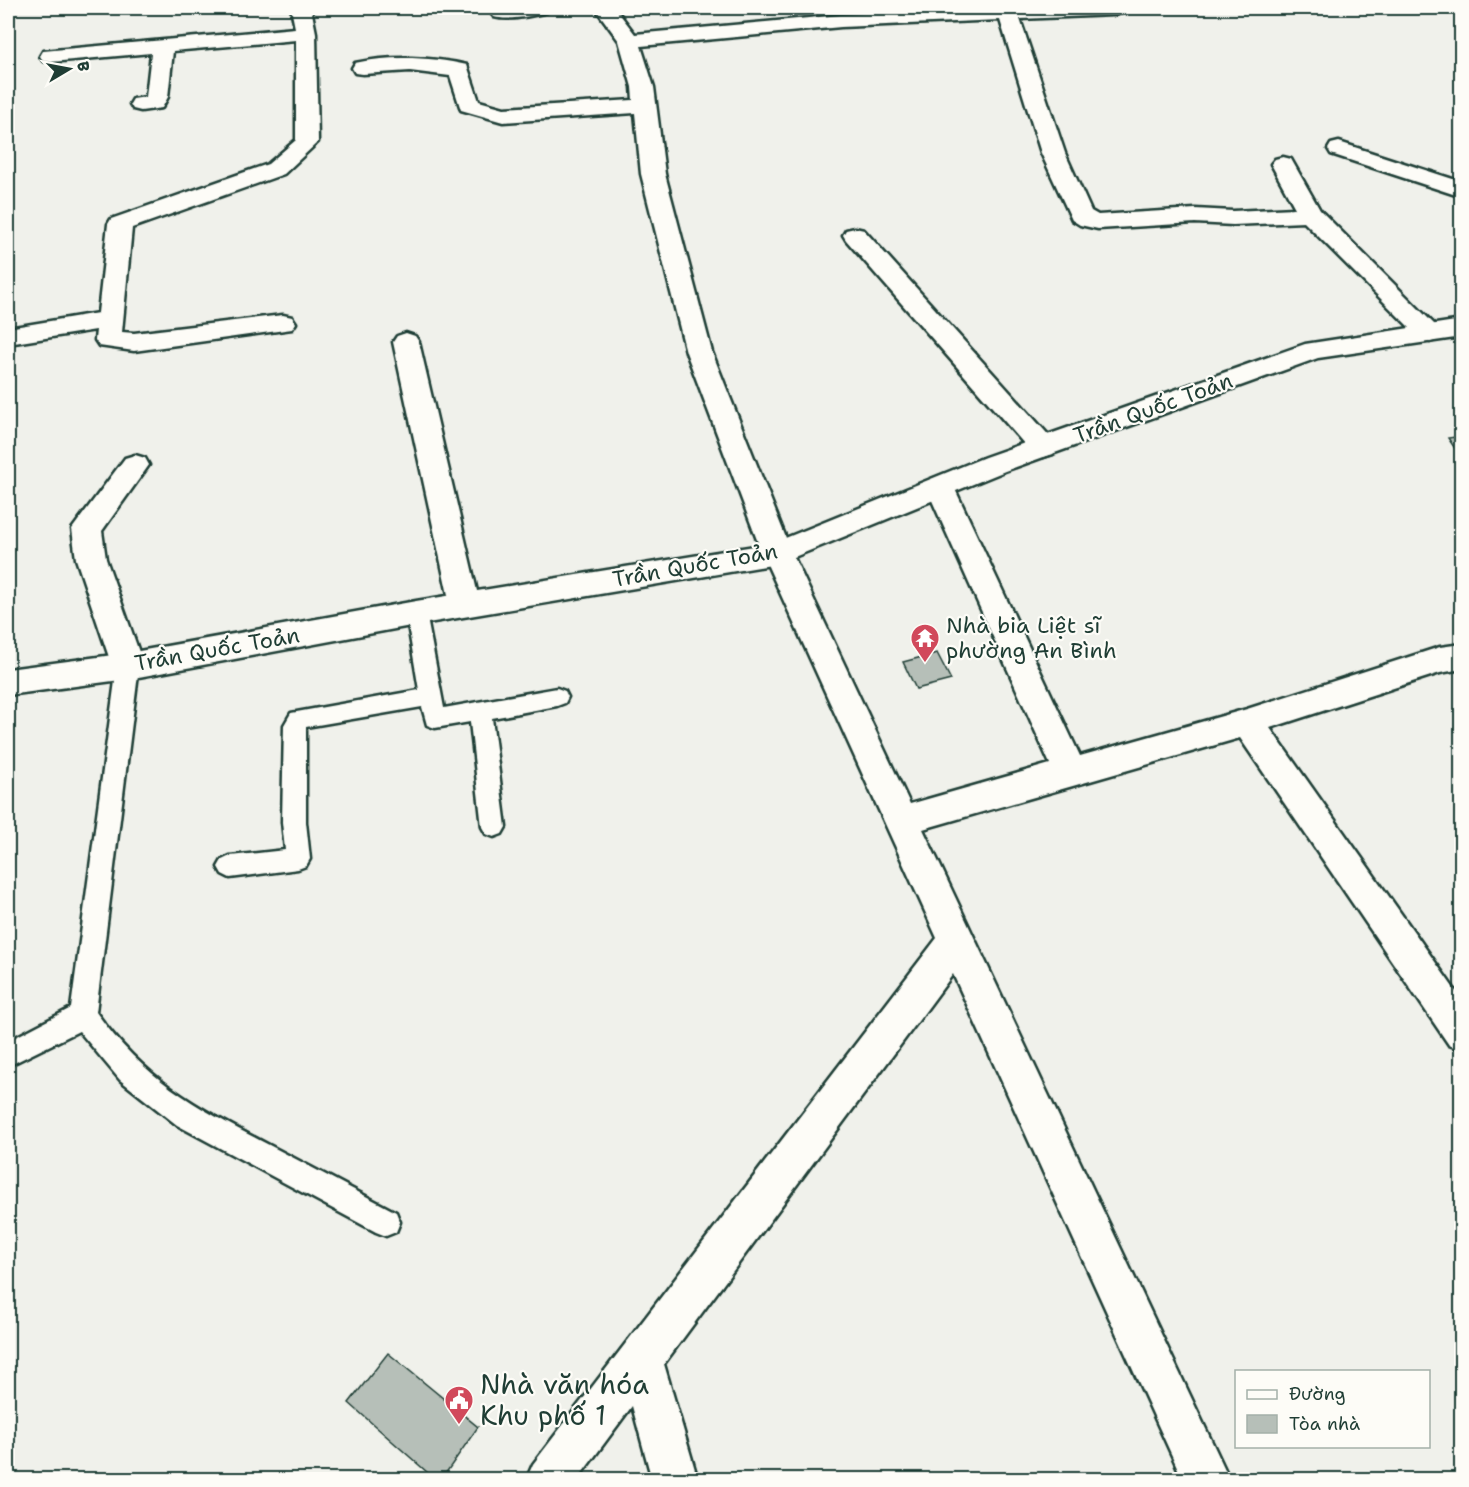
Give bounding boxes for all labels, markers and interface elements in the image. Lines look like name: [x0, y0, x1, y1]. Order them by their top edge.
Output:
north arrow: [39, 39, 99, 99]
text: B: [72, 60, 94, 73]
street label: Trần Quốc Toản: [1070, 366, 1236, 450]
street label: Trần Quốc Toản: [610, 536, 780, 594]
place label: Nhà bia Liệt sĩ phường An Bình: [946, 611, 1117, 665]
street label: Trần Quốc Toản: [132, 620, 302, 678]
temple icon: Nhà bia Liệt sĩ phường An Bình: [909, 622, 941, 664]
place label: Nhà văn hóa Khu phố 1: [480, 1366, 649, 1434]
legend: [1235, 1370, 1430, 1448]
text: Đường: [1289, 1382, 1346, 1406]
public building icon: Nhà văn hóa Khu phố 1: [443, 1384, 475, 1426]
text: Tòa nhà: [1289, 1412, 1360, 1436]

